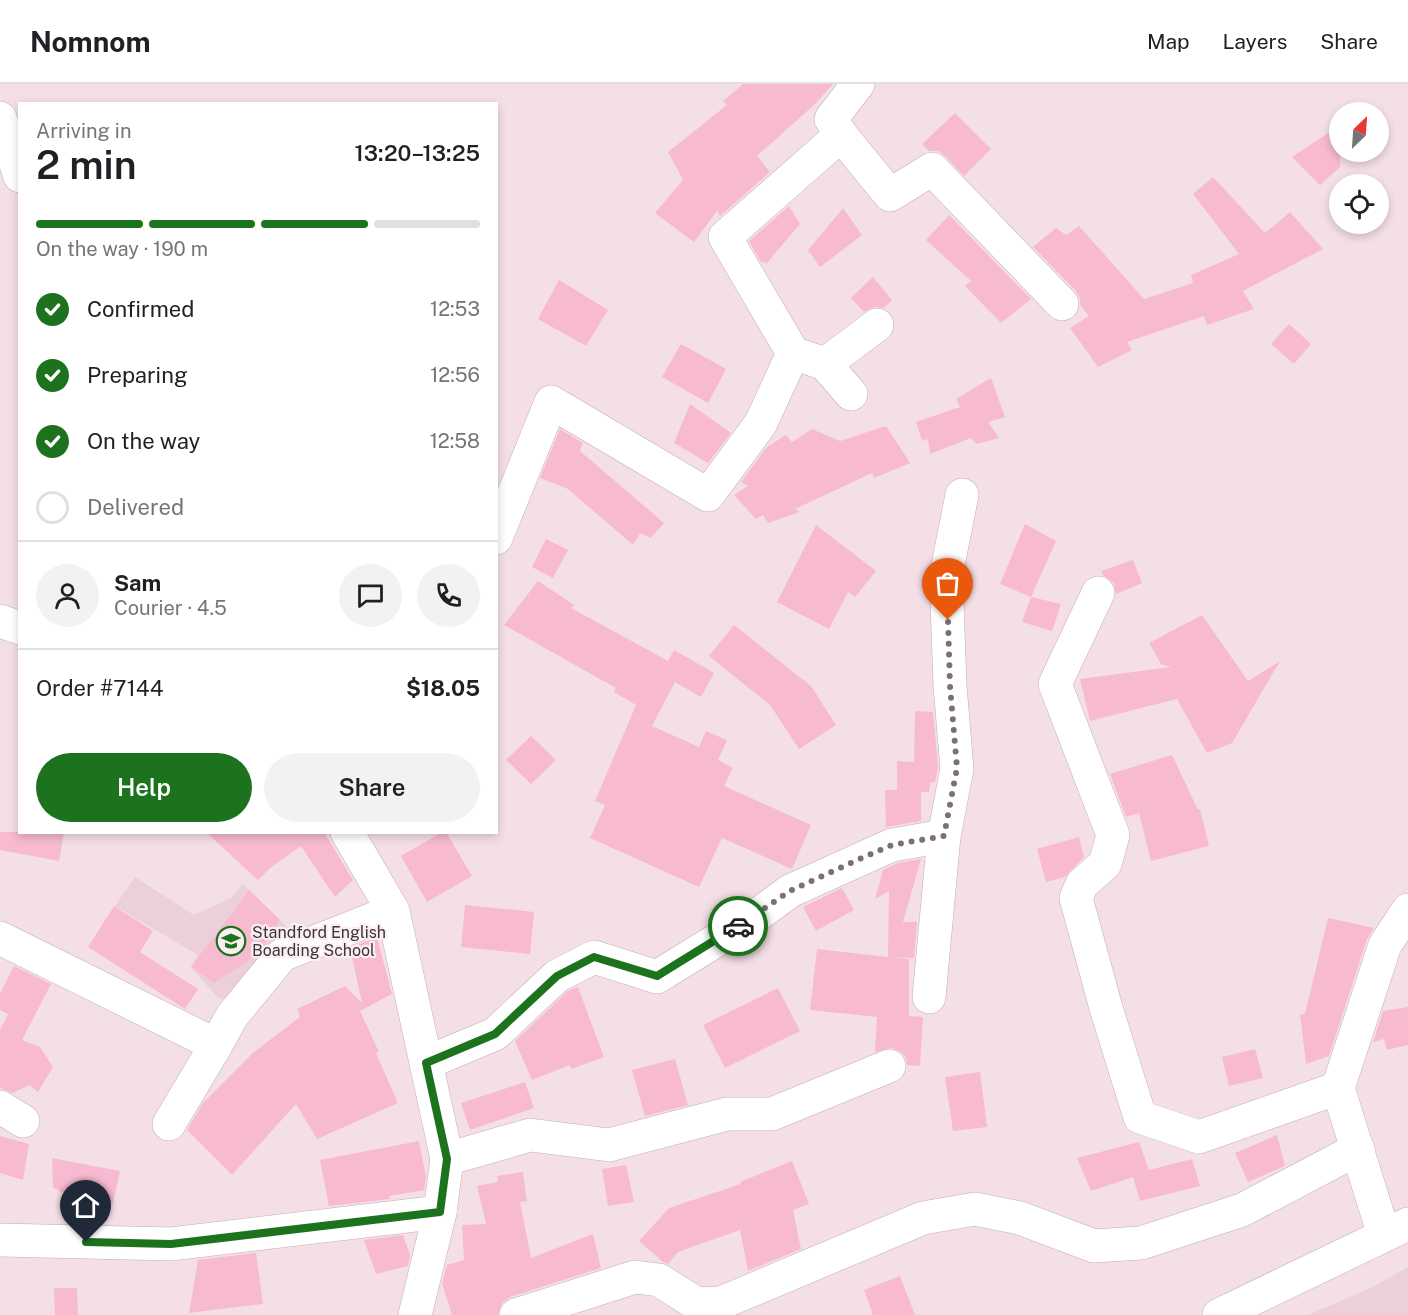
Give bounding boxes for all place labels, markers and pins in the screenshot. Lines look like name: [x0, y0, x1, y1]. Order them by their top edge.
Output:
pin: [922, 558, 973, 620]
place label: Standford English Boarding School: [252, 923, 386, 960]
school or university icon: Standford English Boarding School: [215, 925, 247, 957]
pin: [60, 1180, 111, 1242]

